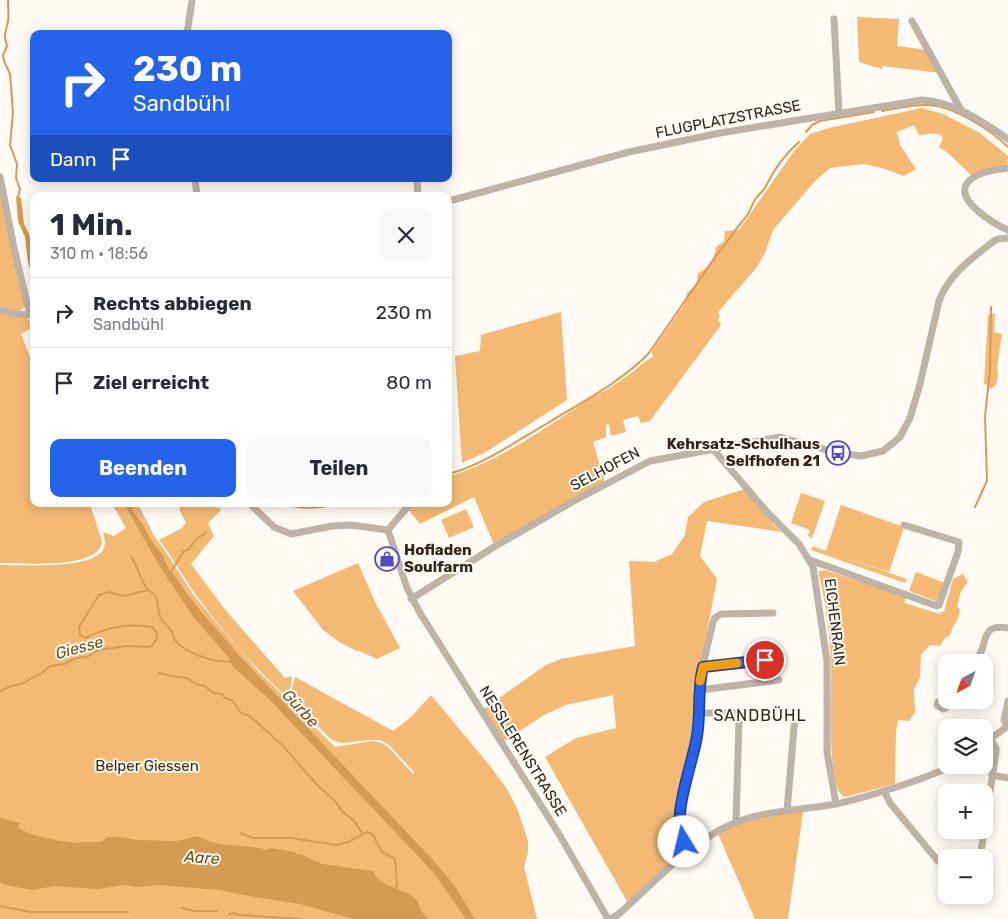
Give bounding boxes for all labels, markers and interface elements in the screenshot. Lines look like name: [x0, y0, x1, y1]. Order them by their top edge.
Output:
text: 230 m: [133, 48, 242, 90]
icon: right: [50, 50, 115, 115]
text: Sandbühl: [133, 90, 230, 117]
street label: FLUGPLATZSTRASSE: [654, 96, 802, 142]
icon: arrive: [107, 145, 135, 173]
text: Dann: [50, 148, 97, 171]
text: 1 Min.: [50, 207, 133, 243]
button: close: [380, 209, 432, 261]
text: 310 m · 18:56: [50, 244, 148, 263]
text: Rechts abbiegen: [93, 292, 252, 315]
icon: right: [50, 299, 78, 327]
text: 230 m: [376, 301, 432, 324]
text: Sandbühl: [93, 315, 164, 334]
icon: arrive: [50, 369, 78, 397]
text: Ziel erreicht: [93, 371, 209, 394]
text: 80 m: [386, 371, 432, 394]
place label: Kehrsatz-Schulhaus Selfhofen 21: [667, 435, 820, 470]
button: Beenden: [50, 439, 236, 497]
button: Teilen: [246, 439, 432, 497]
bus stop icon: Kehrsatz-Schulhaus Selfhofen 21: [825, 440, 851, 466]
street label: SELHOFEN: [567, 443, 643, 495]
place label: Hofladen Soulfarm: [404, 541, 473, 576]
shop icon: Hofladen Soulfarm: [374, 546, 400, 572]
street label: EICHENRAIN: [821, 577, 849, 667]
water label: Giesse: [53, 632, 105, 663]
pin: [744, 639, 786, 681]
icon: arrive: [751, 646, 779, 674]
north arrow: [938, 654, 992, 709]
map controls: [938, 654, 993, 904]
street label: NESSLERENSTRASSE: [476, 682, 570, 820]
water label: Gürbe: [278, 685, 323, 731]
district label: SANDBÜHL: [714, 706, 807, 725]
button: layers: [938, 719, 993, 774]
park label: Belper Giessen: [95, 757, 199, 775]
button: +: [938, 784, 993, 839]
position arrow: [657, 815, 709, 867]
water label: Aare: [183, 847, 220, 868]
button: −: [938, 849, 993, 904]

